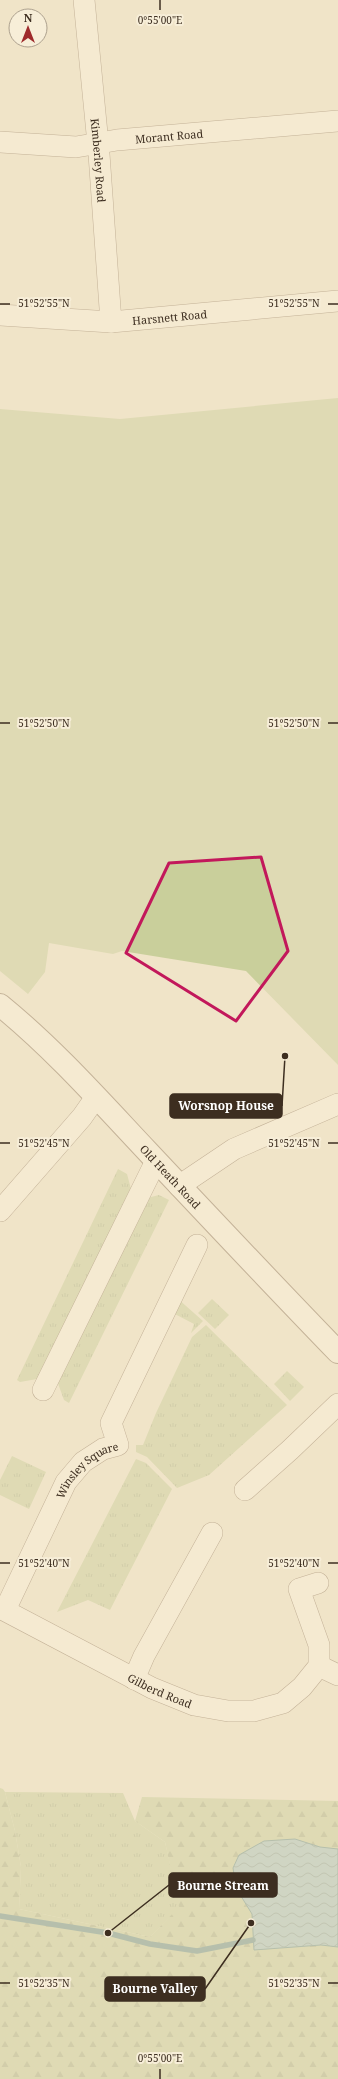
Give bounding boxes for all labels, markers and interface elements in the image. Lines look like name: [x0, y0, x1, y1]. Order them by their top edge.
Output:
north arrow: [8, 8, 48, 48]
text: N: [24, 10, 33, 25]
text: 0°55'00"E: [138, 13, 182, 27]
street label: Kimberley Road: [88, 117, 110, 203]
street label: Morant Road: [134, 125, 204, 146]
text: 51°52'55"N: [18, 296, 70, 310]
text: 51°52'55"N: [268, 296, 320, 310]
street label: Harsnett Road: [131, 306, 208, 328]
text: 51°52'50"N: [18, 716, 70, 730]
text: 51°52'50"N: [268, 716, 320, 730]
callout: Worsnop House: [170, 1094, 282, 1118]
text: Worsnop House: [178, 1097, 274, 1114]
text: 51°52'45"N: [18, 1136, 70, 1150]
text: 51°52'45"N: [268, 1136, 320, 1150]
street label: Old Heath Road: [137, 1141, 205, 1212]
street label: Winsley Square: [52, 1438, 120, 1501]
text: 51°52'40"N: [18, 1556, 70, 1570]
text: 51°52'40"N: [268, 1556, 320, 1570]
street label: Gilberd Road: [125, 1669, 195, 1711]
callout: Bourne Stream: [169, 1873, 277, 1897]
text: Bourne Stream: [177, 1877, 269, 1894]
text: 51°52'35"N: [18, 1976, 70, 1990]
text: 51°52'35"N: [268, 1976, 320, 1990]
callout: Bourne Valley: [105, 1977, 205, 2001]
text: Bourne Valley: [113, 1980, 197, 1997]
text: 0°55'00"E: [138, 2051, 182, 2065]

